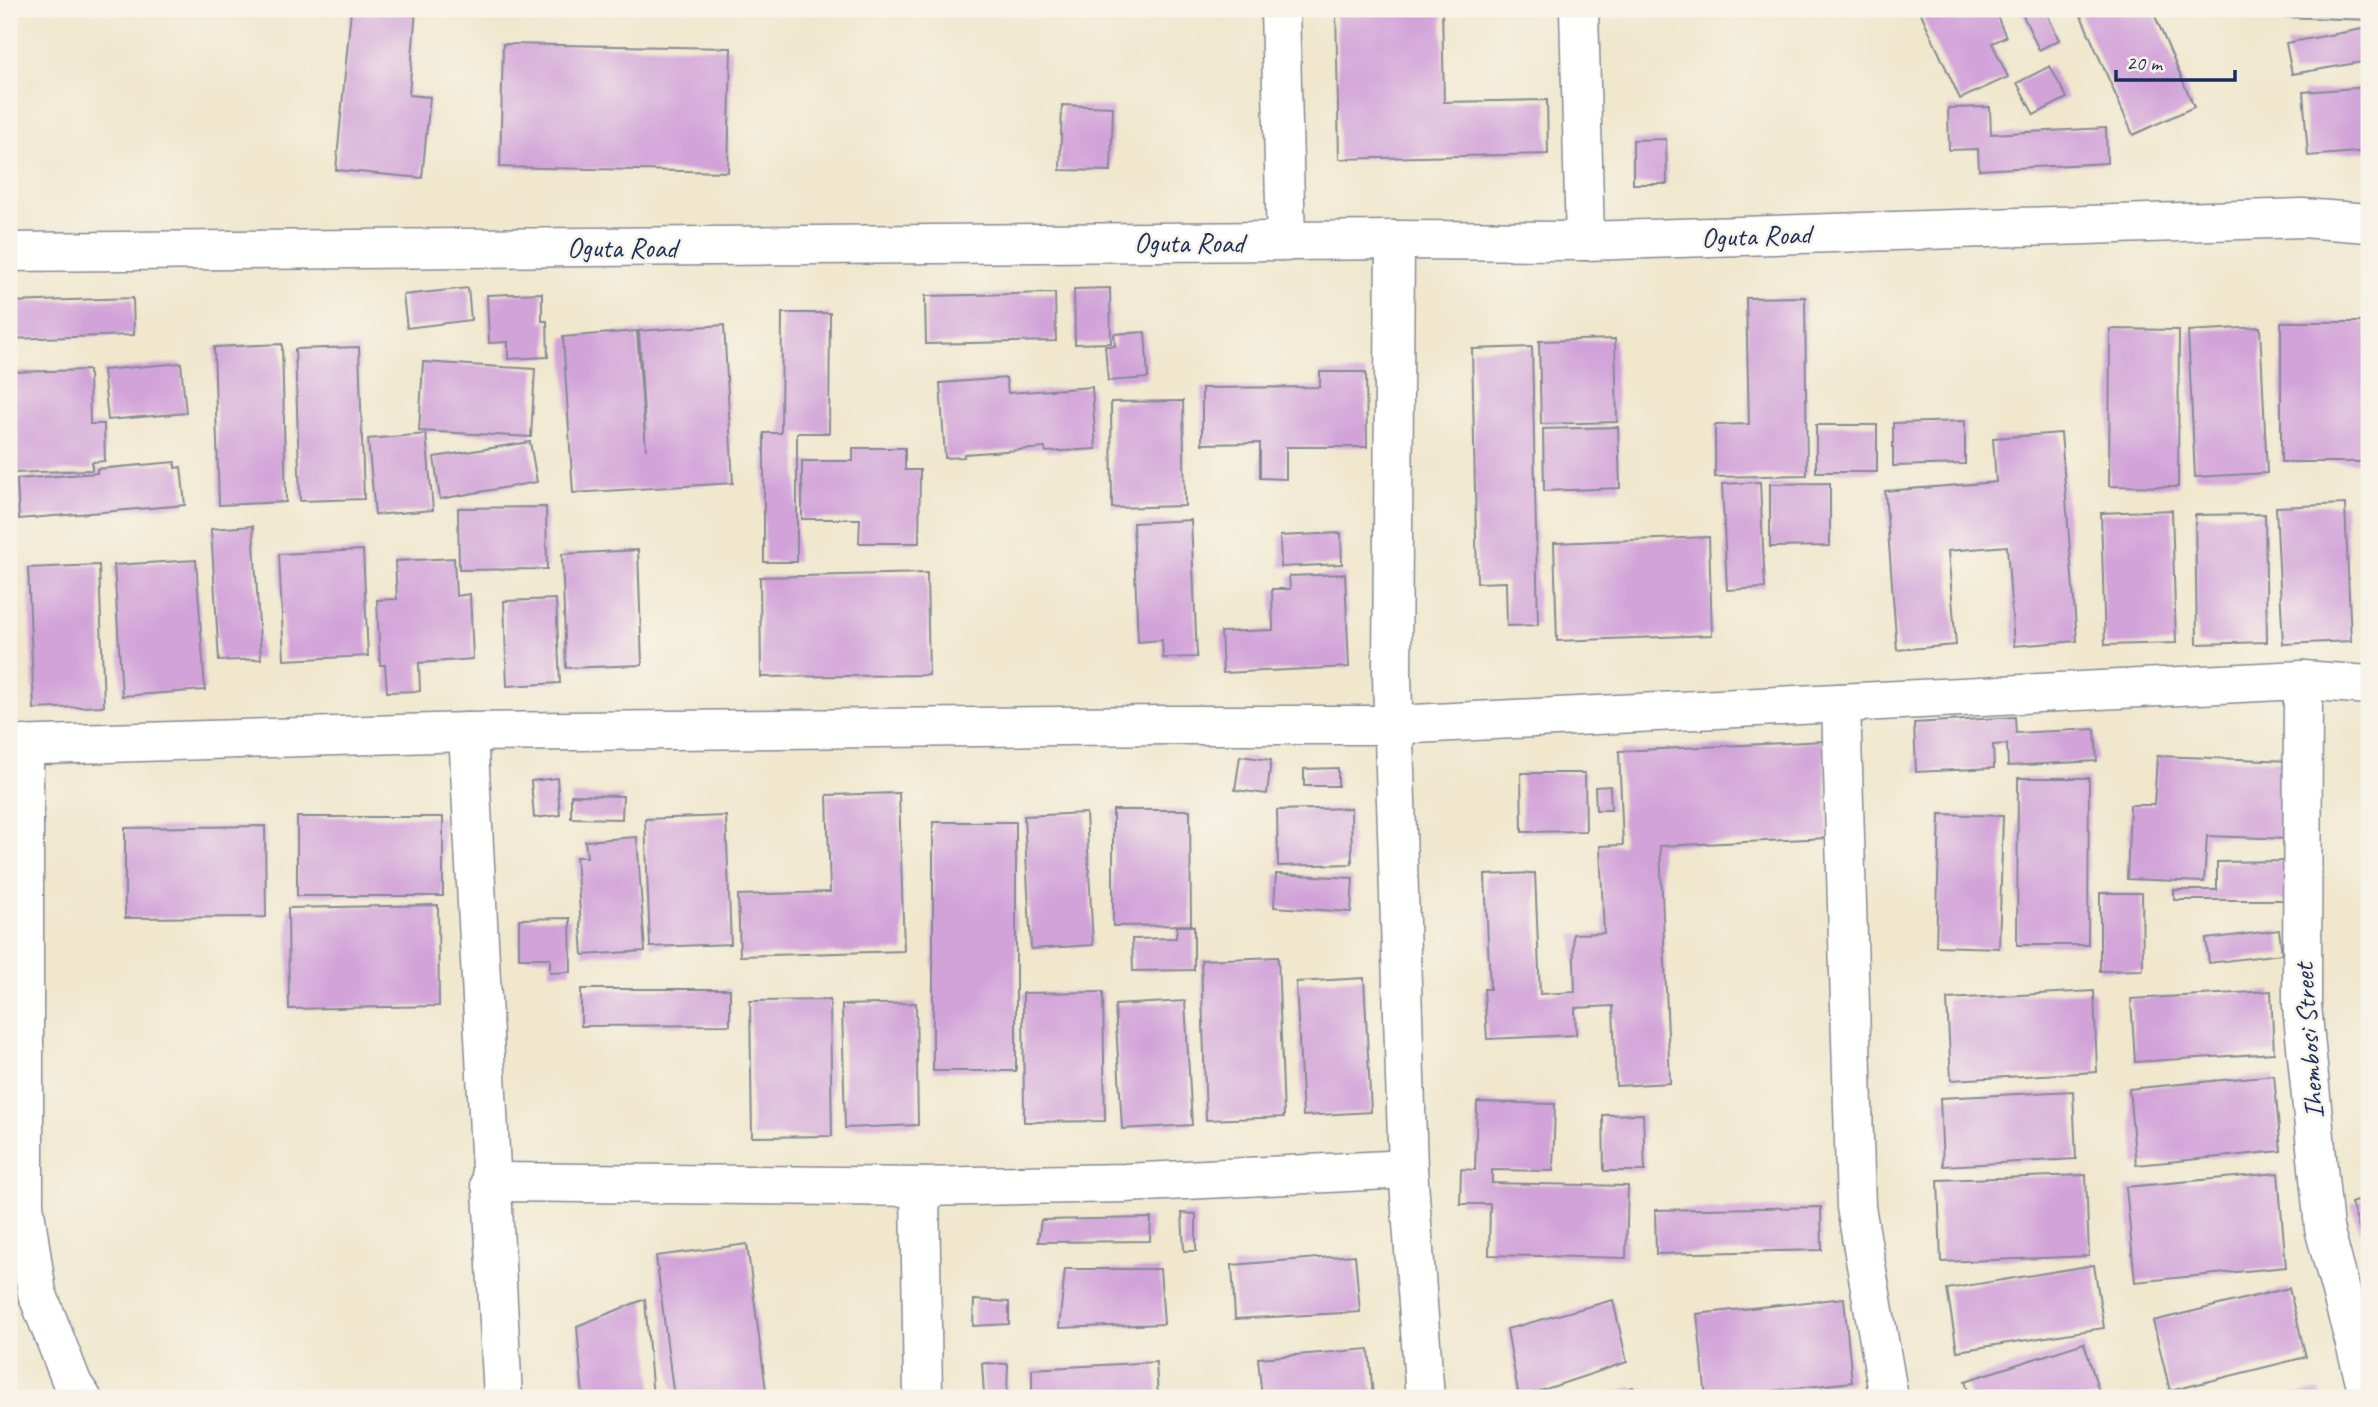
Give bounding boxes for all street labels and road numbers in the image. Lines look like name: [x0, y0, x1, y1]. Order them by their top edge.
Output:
street label: Oguta Road: [1700, 216, 1816, 255]
street label: Oguta Road: [1134, 225, 1248, 260]
street label: Oguta Road: [567, 230, 681, 265]
street label: Ihembosi Street: [2285, 960, 2331, 1120]

